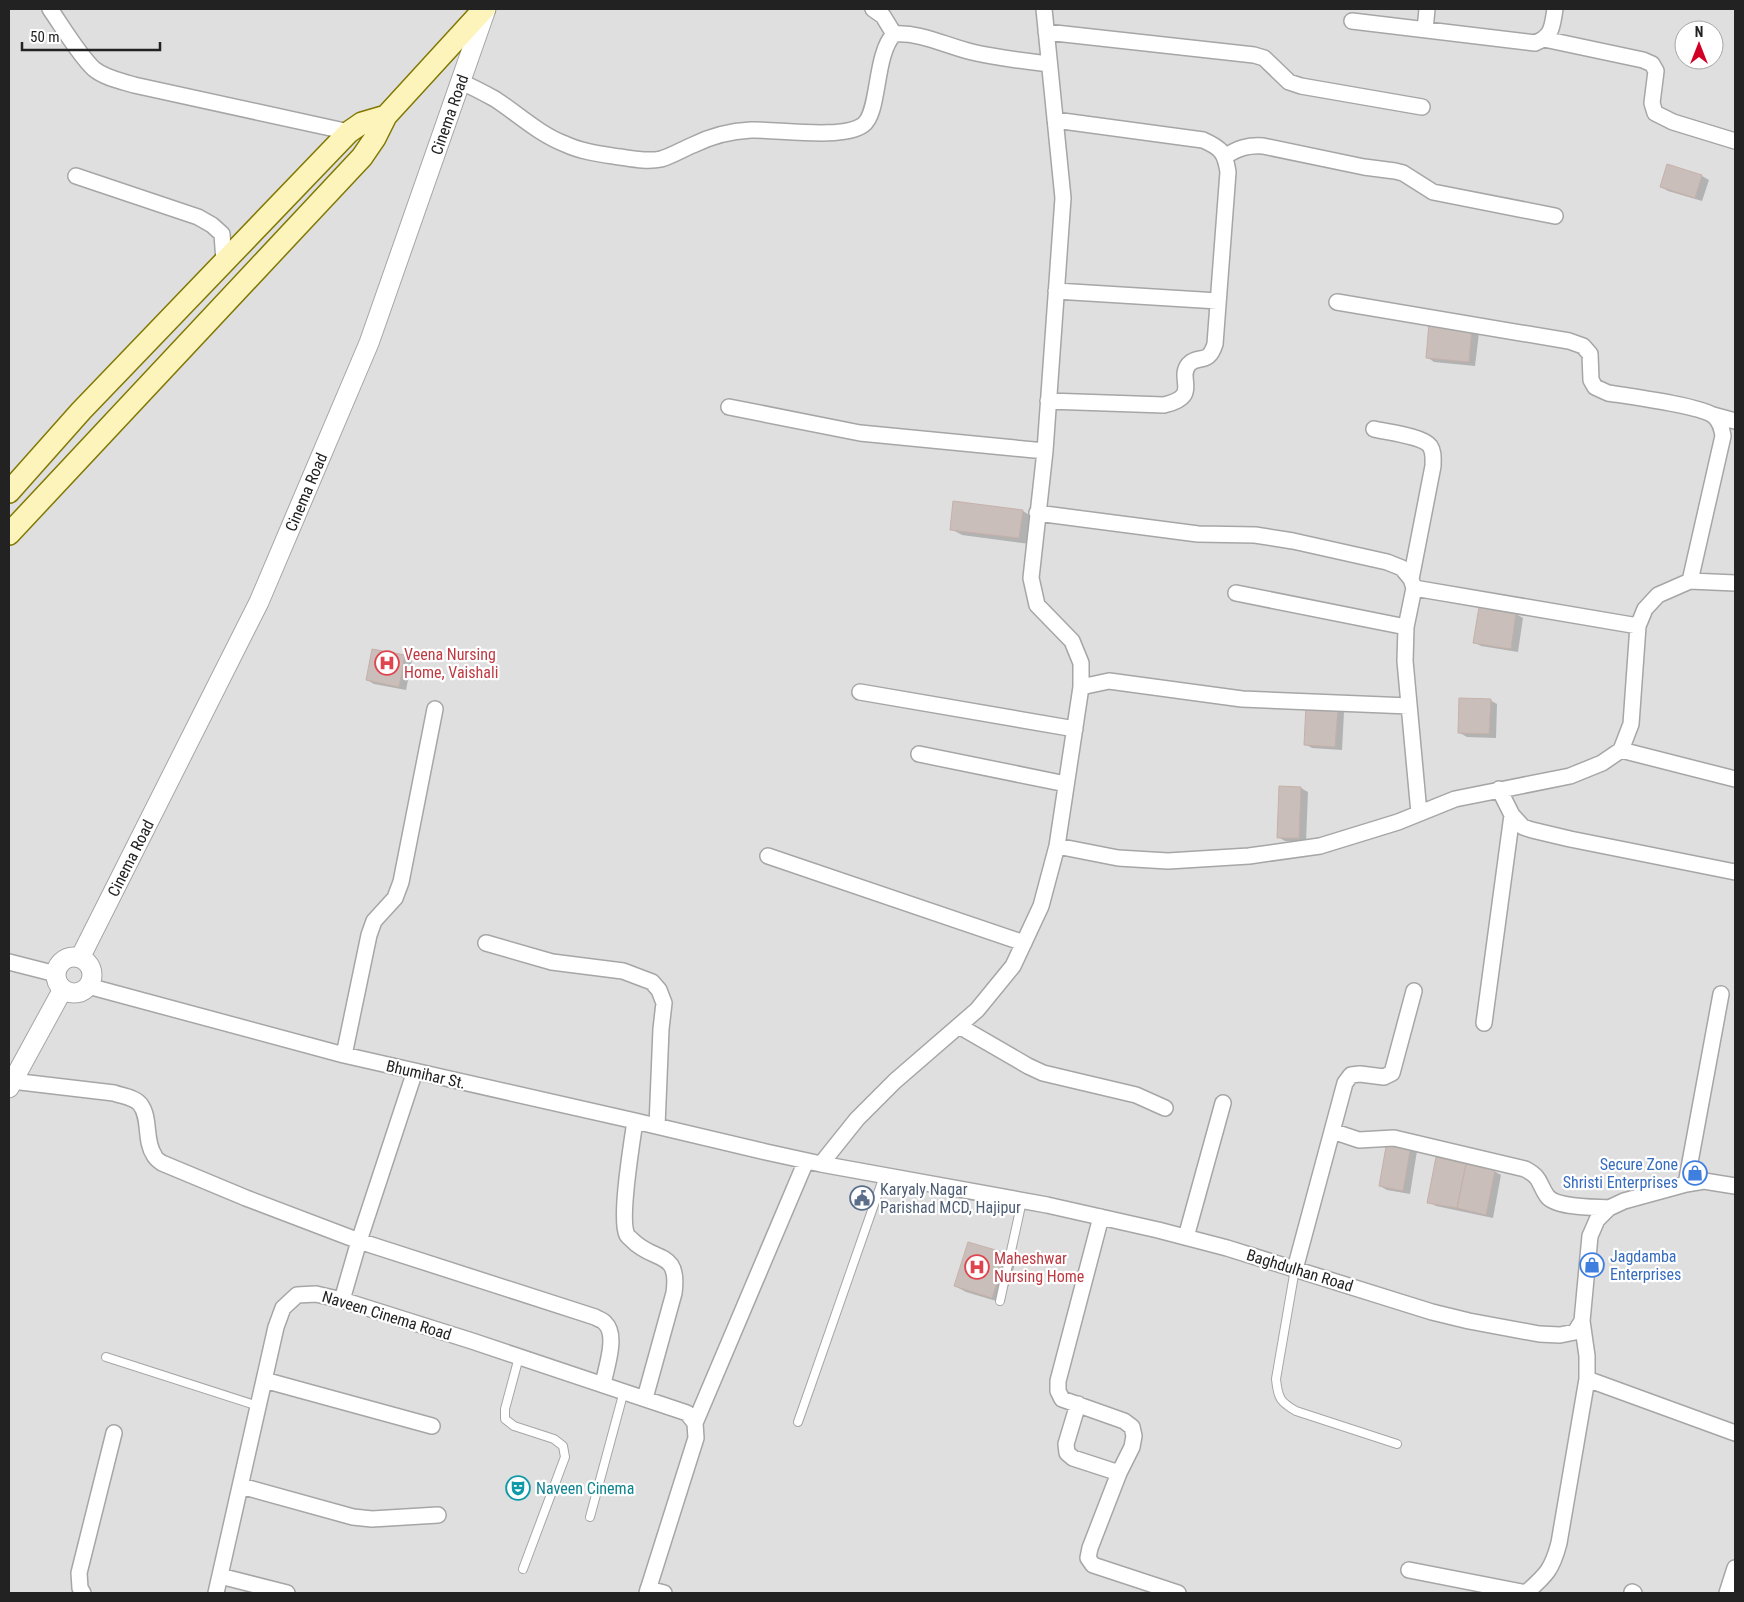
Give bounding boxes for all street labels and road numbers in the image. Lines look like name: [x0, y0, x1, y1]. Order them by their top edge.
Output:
street label: Cinema Road: [427, 72, 472, 157]
street label: Cinema Road: [281, 450, 331, 534]
street label: Cinema Road: [104, 817, 158, 900]
street label: Bhumihar St.: [384, 1056, 468, 1093]
street label: Baghdulhan Road: [1244, 1245, 1355, 1296]
street label: Naveen Cinema Road: [320, 1287, 454, 1344]

